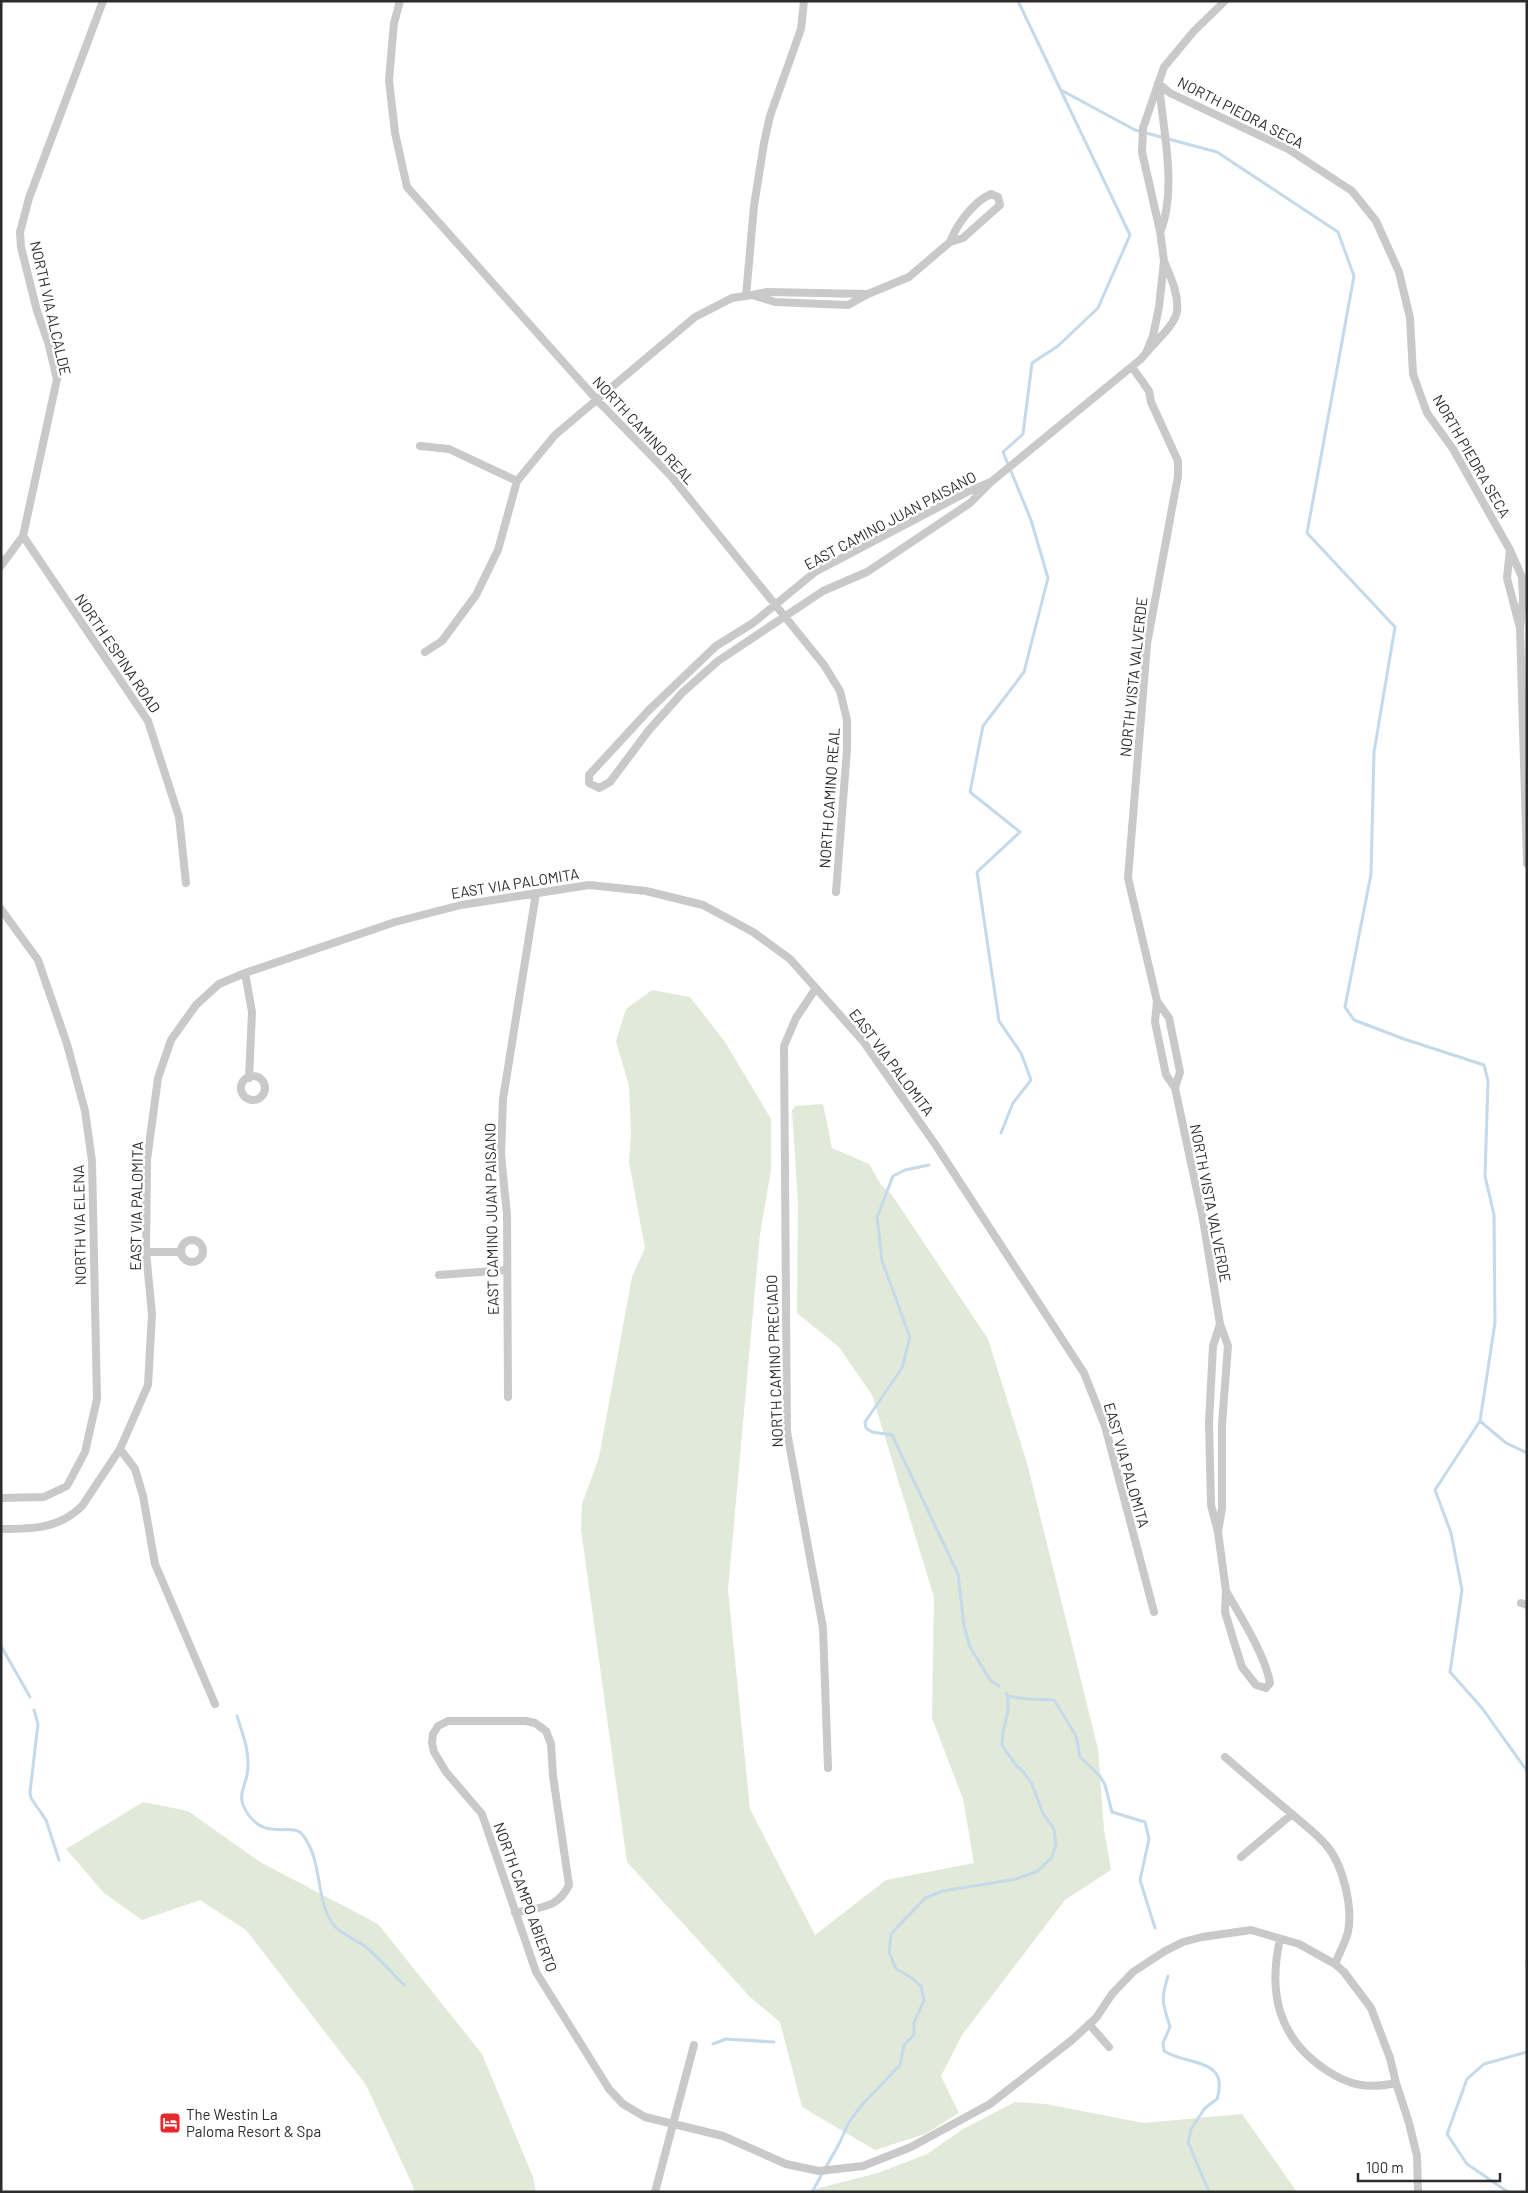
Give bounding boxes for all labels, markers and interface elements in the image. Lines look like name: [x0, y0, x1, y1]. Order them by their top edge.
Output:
street label: NORTH PIEDRA SECA: [1175, 72, 1307, 152]
street label: NORTH VIA ALCALDE: [27, 239, 75, 377]
street label: NORTH CAMINO REAL: [589, 372, 699, 488]
street label: NORTH PIEDRA SECA: [1429, 391, 1515, 521]
street label: EAST CAMINO JUAN PAISANO: [801, 467, 979, 573]
street label: NORTH ESPINA ROAD: [71, 590, 165, 716]
street label: NORTH VISTA VALVERDE: [1116, 596, 1150, 758]
street label: NORTH CAMINO REAL: [815, 727, 843, 869]
street label: EAST VIA PALOMITA: [450, 864, 580, 902]
street label: EAST VIA PALOMITA: [846, 1005, 938, 1119]
street label: NORTH VISTA VALVERDE: [1187, 1122, 1235, 1284]
street label: EAST CAMINO JUAN PAISANO: [480, 1123, 502, 1315]
street label: EAST VIA PALOMITA: [126, 1141, 146, 1271]
street label: NORTH VIA ELENA: [69, 1164, 89, 1286]
street label: NORTH CAMINO PRECIADO: [762, 1274, 786, 1448]
street label: EAST VIA PALOMITA: [1101, 1400, 1153, 1530]
street label: NORTH CAMPO ABIERTO: [491, 1820, 561, 1974]
place label: The Westin La Paloma Resort & Spa: [186, 2105, 321, 2140]
hotel icon: The Westin La Paloma Resort & Spa: [158, 2111, 182, 2135]
scale bar: [1358, 2150, 1500, 2182]
text: 100 m: [1366, 2158, 1404, 2176]

